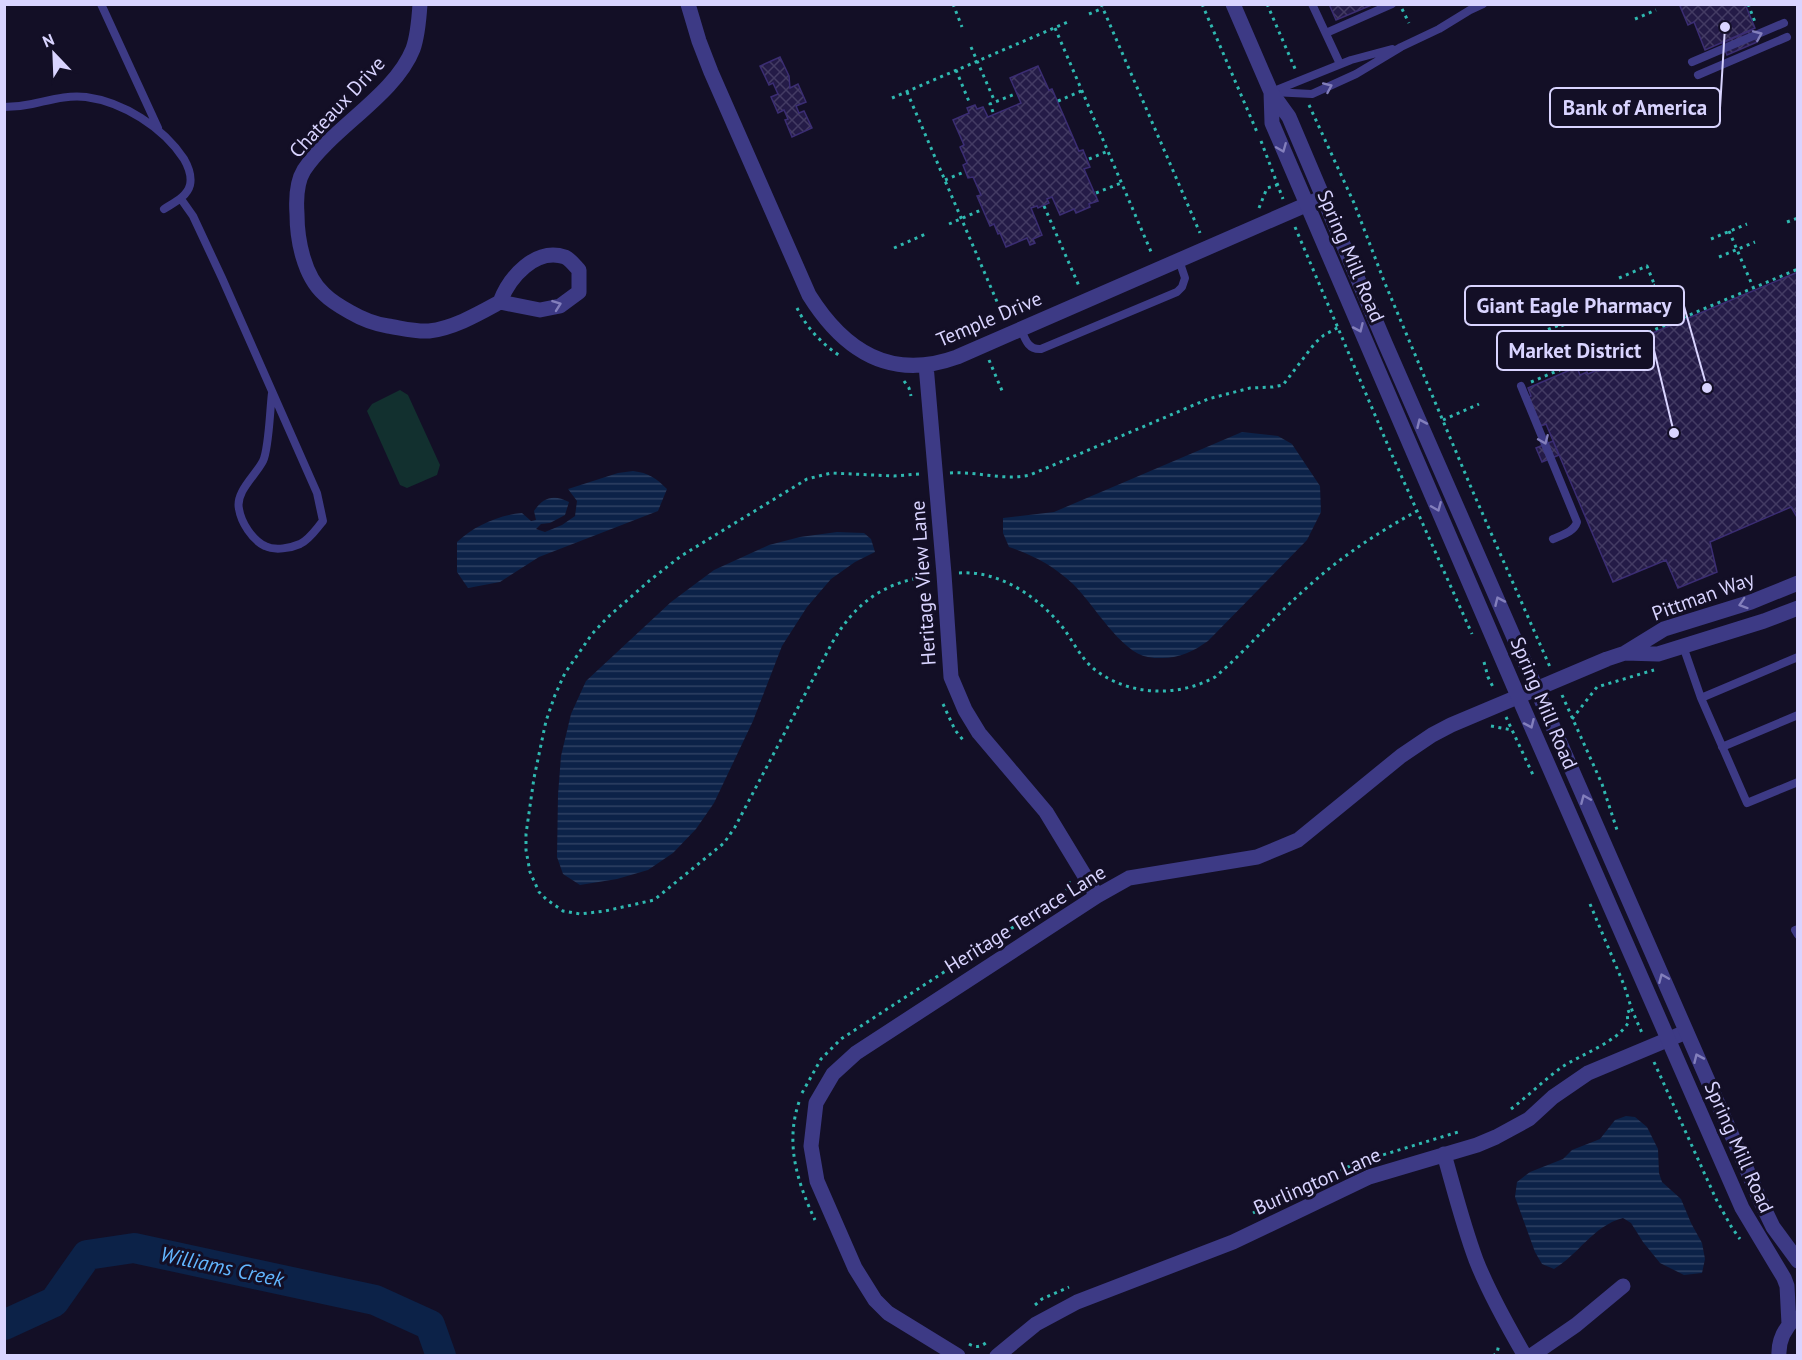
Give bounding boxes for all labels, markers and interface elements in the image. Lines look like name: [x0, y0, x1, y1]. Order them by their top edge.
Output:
north arrow: [24, 24, 84, 84]
text: N: [39, 29, 57, 51]
one-way arrow: [1751, 30, 1762, 42]
street label: Chateaux Drive: [283, 51, 391, 163]
one-way arrow: [1321, 82, 1332, 94]
callout: Bank of America: [1550, 88, 1720, 127]
text: Bank of America: [1563, 94, 1707, 121]
one-way arrow: [1275, 142, 1287, 153]
street label: Spring Mill Road: [1311, 186, 1391, 326]
street label: Temple Drive: [932, 285, 1046, 353]
callout: Giant Eagle Pharmacy: [1465, 286, 1684, 325]
text: Giant Eagle Pharmacy: [1476, 292, 1672, 319]
one-way arrow: [551, 300, 561, 313]
one-way arrow: [1352, 321, 1364, 332]
callout: Market District: [1497, 331, 1654, 370]
text: Market District: [1509, 337, 1642, 364]
one-way arrow: [1416, 418, 1428, 429]
one-way arrow: [1537, 434, 1549, 445]
street label: Heritage View Lane: [904, 500, 942, 666]
one-way arrow: [1429, 500, 1441, 511]
street label: Pittman Way: [1648, 565, 1758, 627]
one-way arrow: [1494, 597, 1506, 608]
one-way arrow: [1738, 597, 1749, 609]
street label: Spring Mill Road: [1504, 633, 1584, 773]
one-way arrow: [1523, 718, 1535, 729]
one-way arrow: [1580, 795, 1592, 806]
street label: Heritage Terrace Lane: [940, 859, 1110, 979]
one-way arrow: [1658, 974, 1670, 985]
one-way arrow: [1693, 1054, 1705, 1065]
street label: Spring Mill Road: [1698, 1077, 1780, 1217]
street label: Burlington Lane: [1249, 1141, 1385, 1221]
water label: Williams Creek: [158, 1240, 288, 1293]

